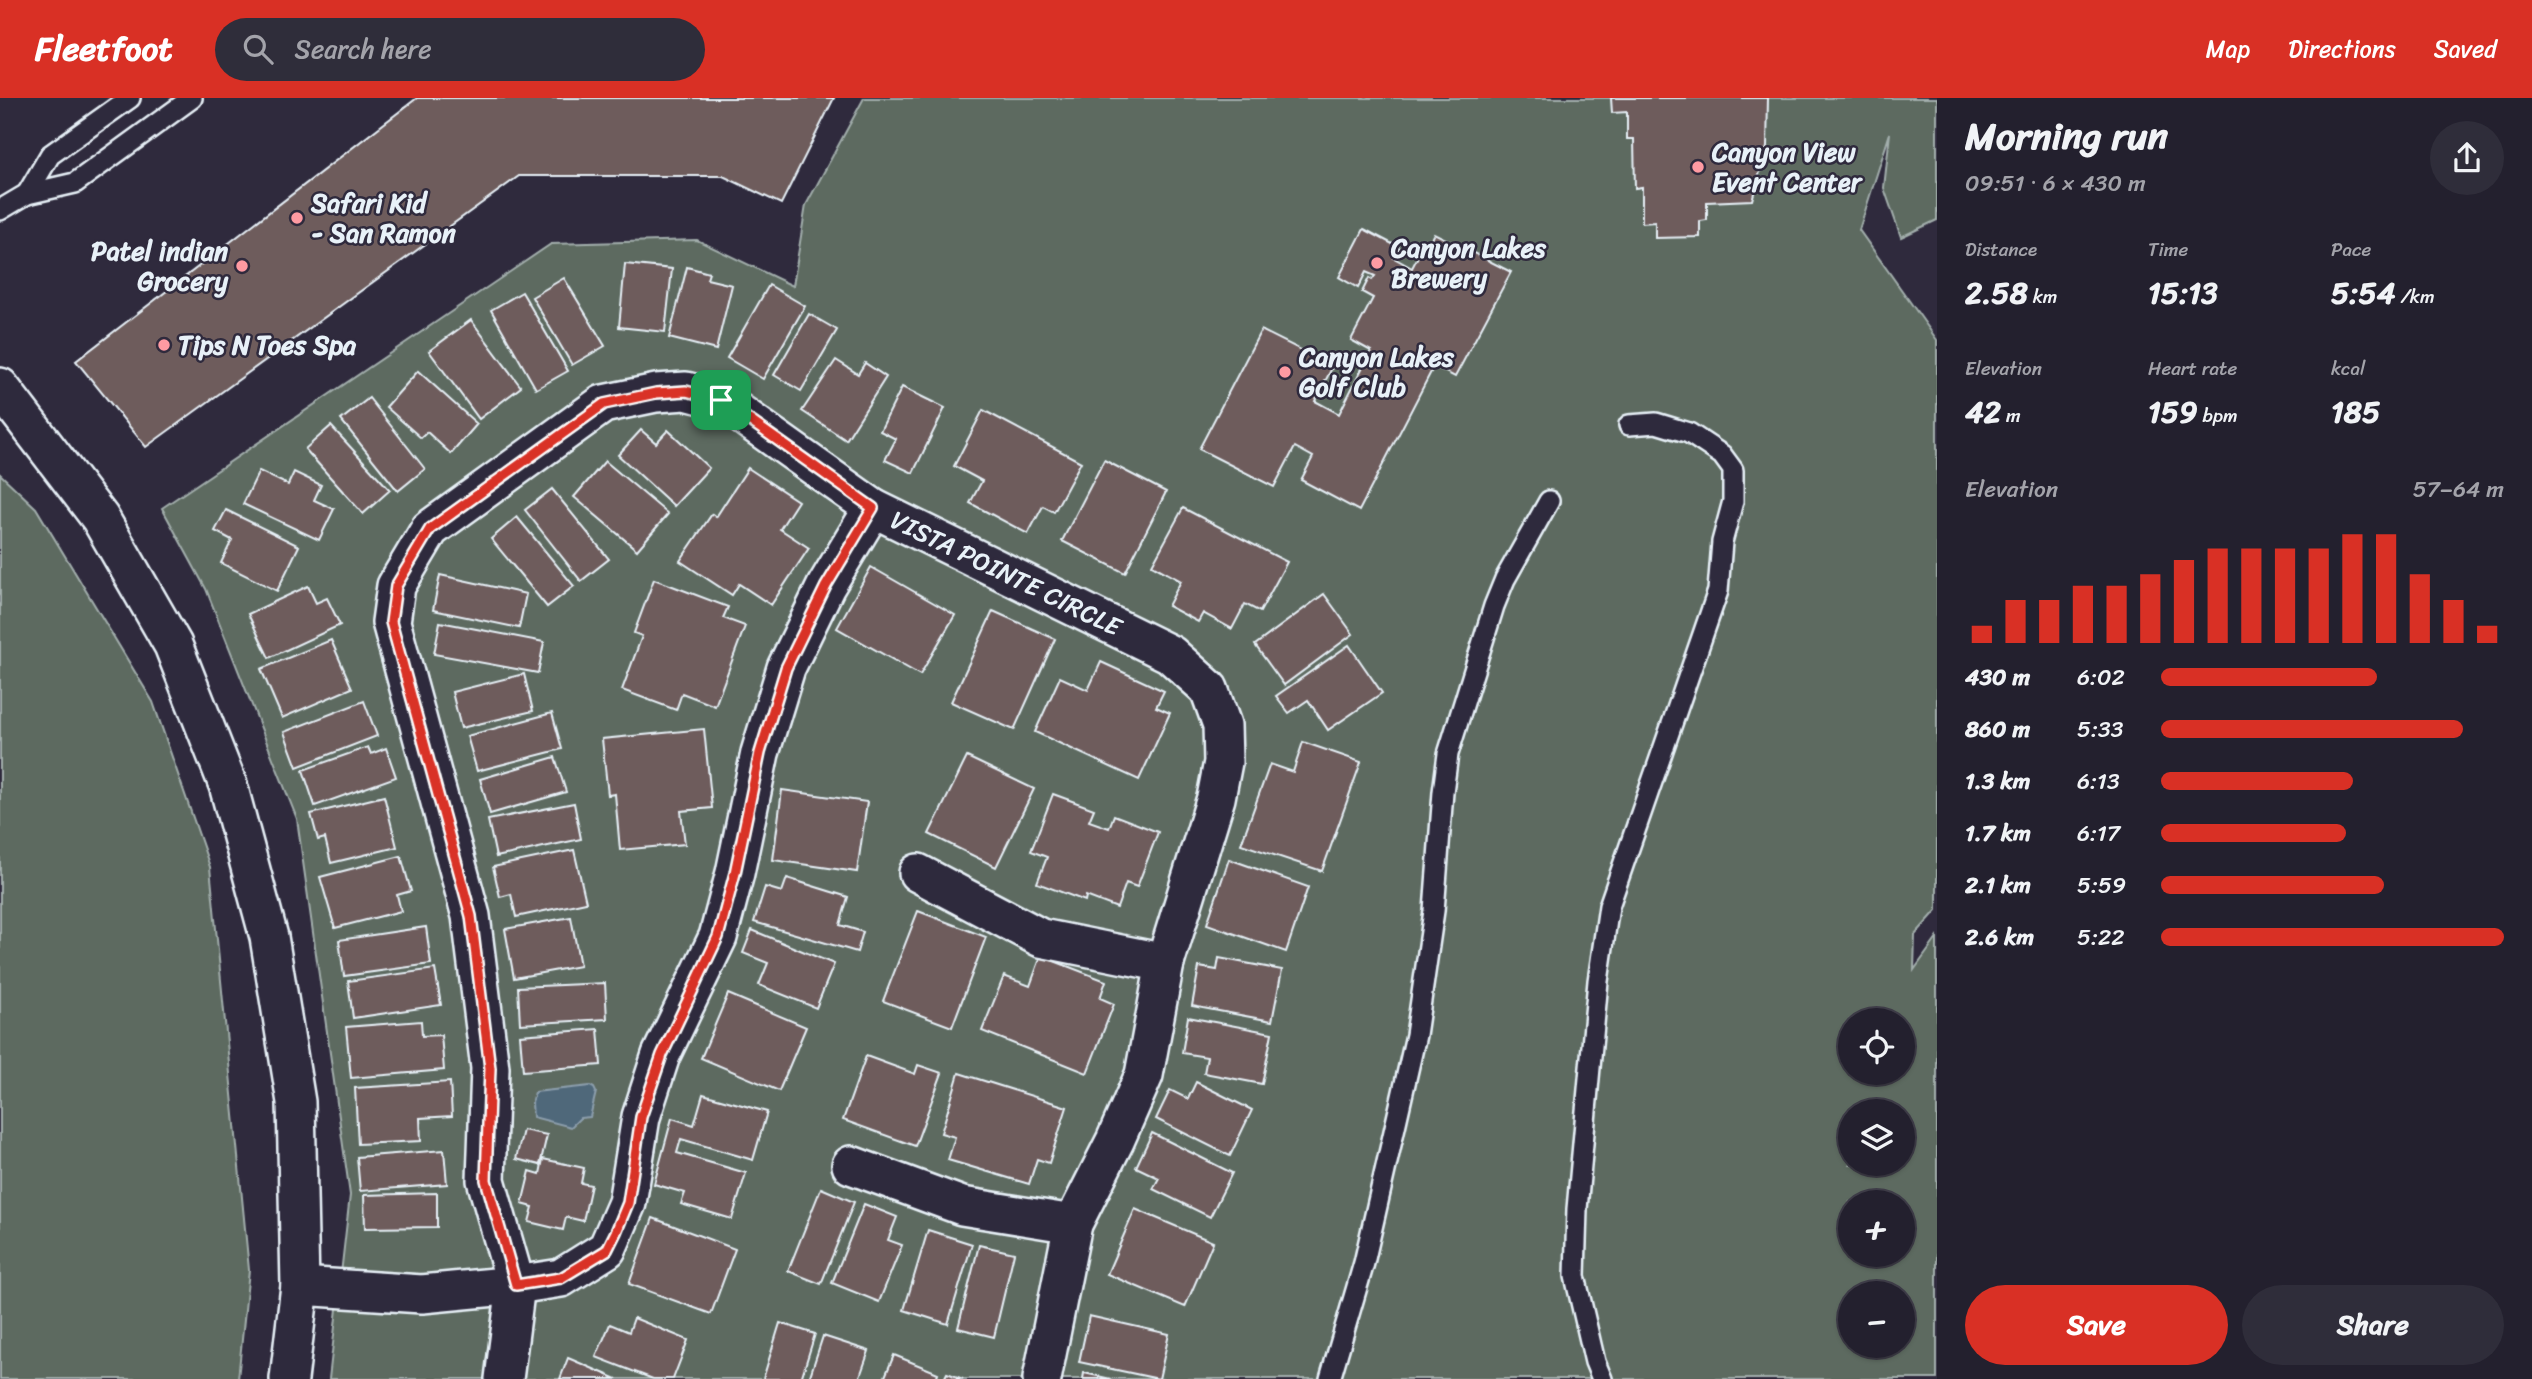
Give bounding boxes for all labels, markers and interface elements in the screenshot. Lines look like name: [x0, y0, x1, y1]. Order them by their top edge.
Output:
search box: [215, 18, 705, 81]
text: Fleetfoot: [35, 20, 173, 78]
text: Search here: [295, 26, 432, 72]
text: Map: [2206, 28, 2250, 70]
text: Directions: [2288, 28, 2396, 70]
text: Saved: [2434, 28, 2497, 70]
icon: search: [239, 30, 277, 68]
text: Morning run: [1965, 103, 2168, 170]
button: share: [2430, 121, 2504, 195]
place label: Canyon View Event Center: [1711, 129, 1864, 205]
marker: Canyon View Event Center: [1690, 159, 1706, 175]
text: 09:51 · 6 × 430 m: [1965, 163, 2146, 204]
place label: Safari Kid - San Ramon: [310, 180, 457, 256]
marker: Safari Kid - San Ramon: [289, 210, 305, 226]
place label: Canyon Lakes Brewery: [1390, 225, 1547, 301]
place label: Patel indian Grocery: [91, 228, 229, 304]
text: Distance: [1965, 233, 2037, 266]
text: Time: [2148, 233, 2188, 266]
text: Pace: [2331, 233, 2371, 266]
marker: Canyon Lakes Brewery: [1369, 255, 1385, 271]
marker: Patel indian Grocery: [234, 258, 250, 274]
text: 2.58: [1965, 266, 2028, 320]
text: 15:13: [2148, 266, 2218, 320]
text: 5:54: [2331, 266, 2395, 320]
text: km: [2028, 280, 2057, 313]
text: /km: [2395, 280, 2435, 313]
place label: Tips N Toes Spa: [178, 322, 357, 368]
place label: Canyon Lakes Golf Club: [1298, 334, 1455, 410]
marker: Tips N Toes Spa: [156, 337, 172, 353]
text: Elevation: [1965, 352, 2042, 385]
text: Heart rate: [2148, 352, 2237, 385]
text: kcal: [2331, 352, 2366, 385]
marker: Canyon Lakes Golf Club: [1277, 364, 1293, 380]
pin: [691, 370, 751, 430]
icon: arrive: [702, 381, 740, 419]
text: 42: [1965, 385, 2001, 439]
text: 159: [2148, 385, 2198, 439]
text: 185: [2331, 385, 2380, 439]
text: m: [2001, 399, 2021, 432]
text: bpm: [2198, 399, 2238, 432]
text: Elevation: [1965, 469, 2058, 510]
text: 57–64 m: [2413, 469, 2504, 510]
street label: VISTA POINTE CIRCLE: [882, 497, 1131, 650]
text: 430 m: [1965, 657, 2030, 698]
text: 6:02: [2077, 657, 2125, 698]
text: 860 m: [1965, 709, 2030, 750]
text: 5:33: [2077, 709, 2123, 750]
text: 1.3 km: [1965, 761, 2030, 802]
text: 6:13: [2077, 761, 2120, 802]
text: 1.7 km: [1965, 813, 2031, 854]
text: 6:17: [2077, 813, 2120, 854]
text: 2.1 km: [1965, 865, 2031, 906]
text: 5:59: [2077, 865, 2126, 906]
text: 2.6 km: [1965, 917, 2034, 958]
text: 5:22: [2077, 917, 2125, 958]
map controls: [1838, 1008, 1915, 1358]
button: locate: [1838, 1008, 1915, 1085]
button: layers: [1838, 1099, 1915, 1176]
button: +: [1838, 1190, 1915, 1267]
button: −: [1838, 1281, 1915, 1358]
button: Save: [1965, 1285, 2228, 1365]
button: Share: [2242, 1285, 2504, 1365]

